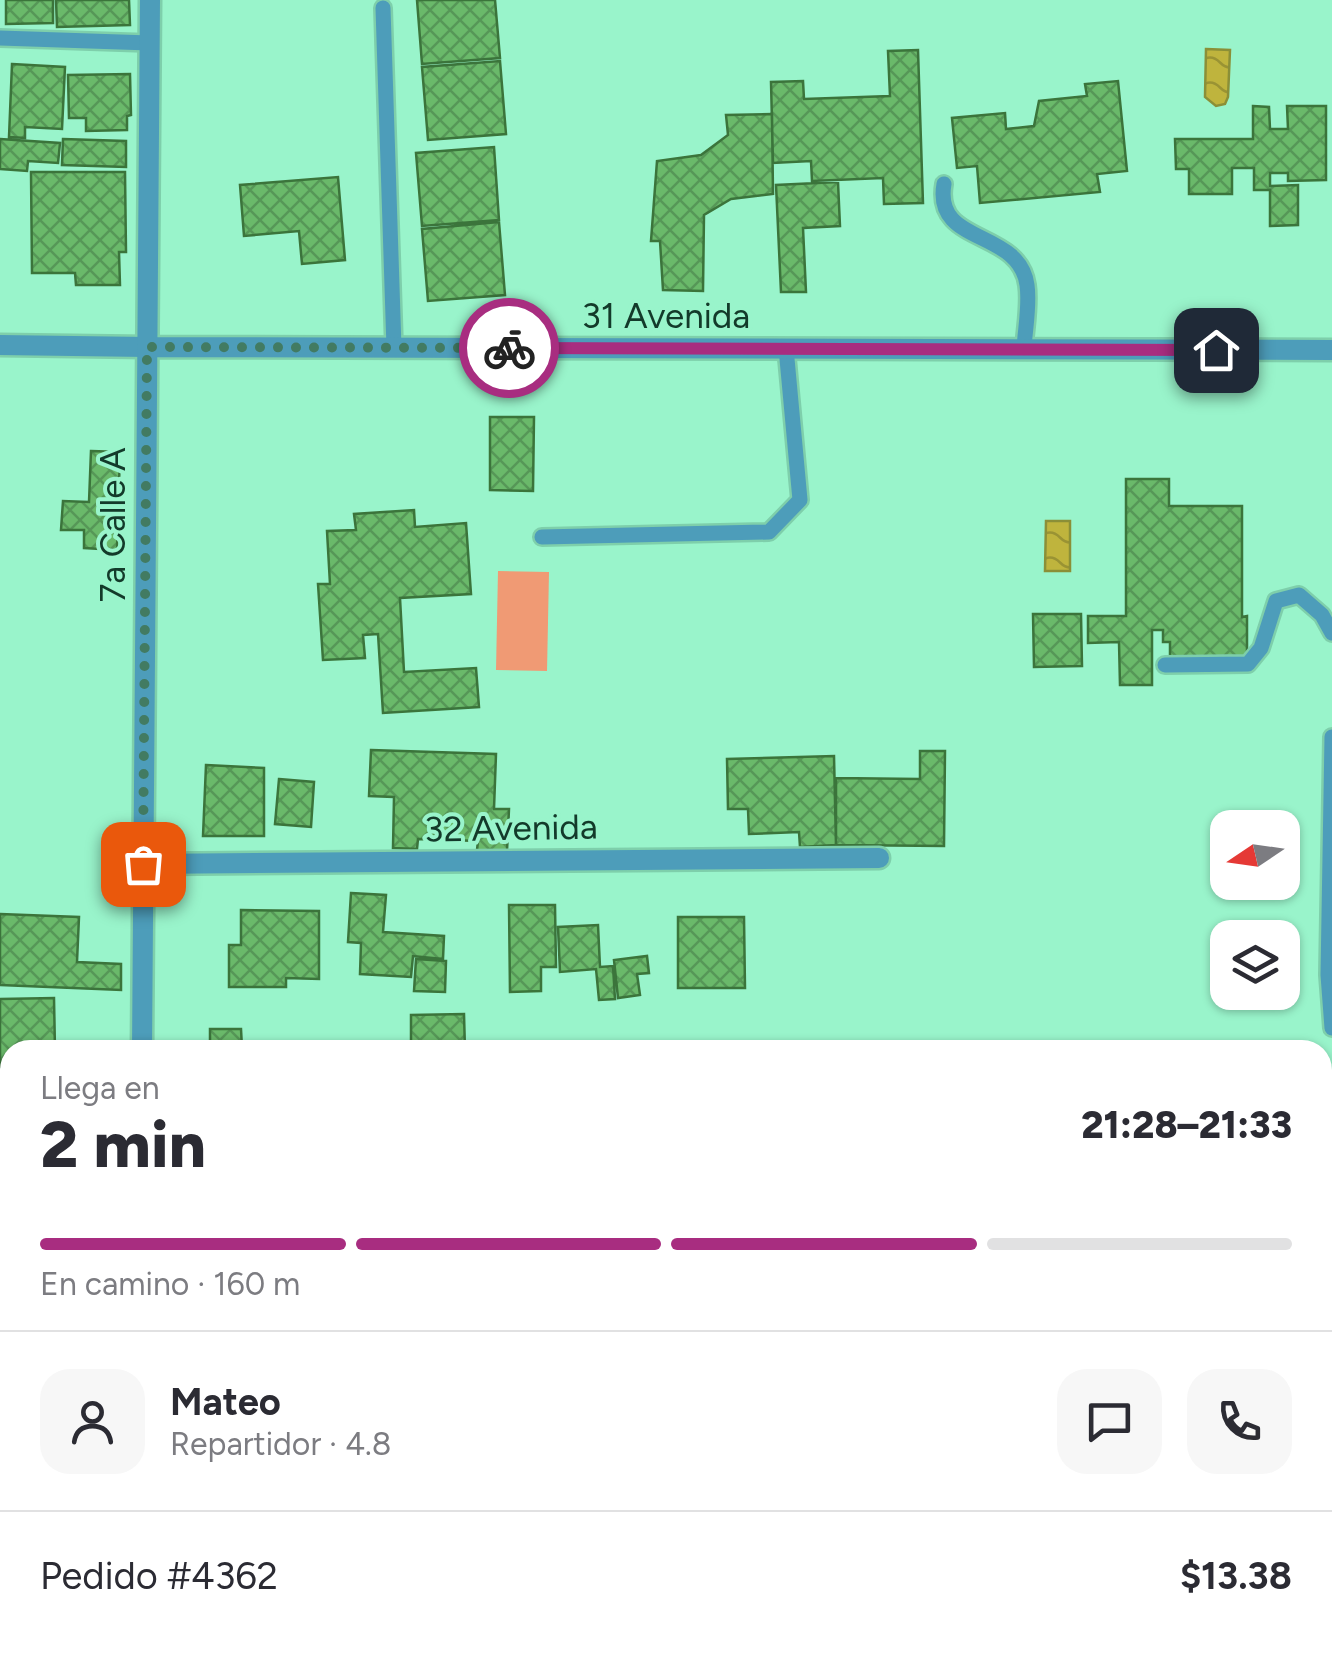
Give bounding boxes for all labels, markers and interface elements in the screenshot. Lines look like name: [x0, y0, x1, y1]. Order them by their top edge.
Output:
street label: 31 Avenida: [582, 295, 750, 337]
courier: [459, 298, 559, 398]
pin: [1174, 308, 1259, 393]
icon: bike: [482, 321, 537, 376]
icon: home: [1189, 323, 1244, 378]
street label: 7a Calle A: [92, 447, 134, 603]
street label: 32 Avenida: [424, 805, 598, 851]
north arrow: [1210, 810, 1300, 900]
map controls: [1210, 810, 1300, 1010]
pin: [101, 822, 186, 907]
icon: bag: [116, 837, 171, 892]
button: layers: [1210, 920, 1300, 1010]
text: Llega en: [40, 1069, 160, 1107]
text: 21:28–21:33: [1081, 1102, 1292, 1148]
text: 2 min: [40, 1105, 206, 1183]
text: En camino · 160 m: [40, 1265, 300, 1303]
button: person: [40, 1369, 145, 1474]
button: chat: [1057, 1369, 1162, 1474]
button: phone: [1187, 1369, 1292, 1474]
text: Mateo: [170, 1379, 281, 1425]
text: Repartidor · 4.8: [170, 1425, 391, 1463]
text: Pedido #4362: [40, 1553, 278, 1599]
text: $13.38: [1180, 1553, 1292, 1599]

